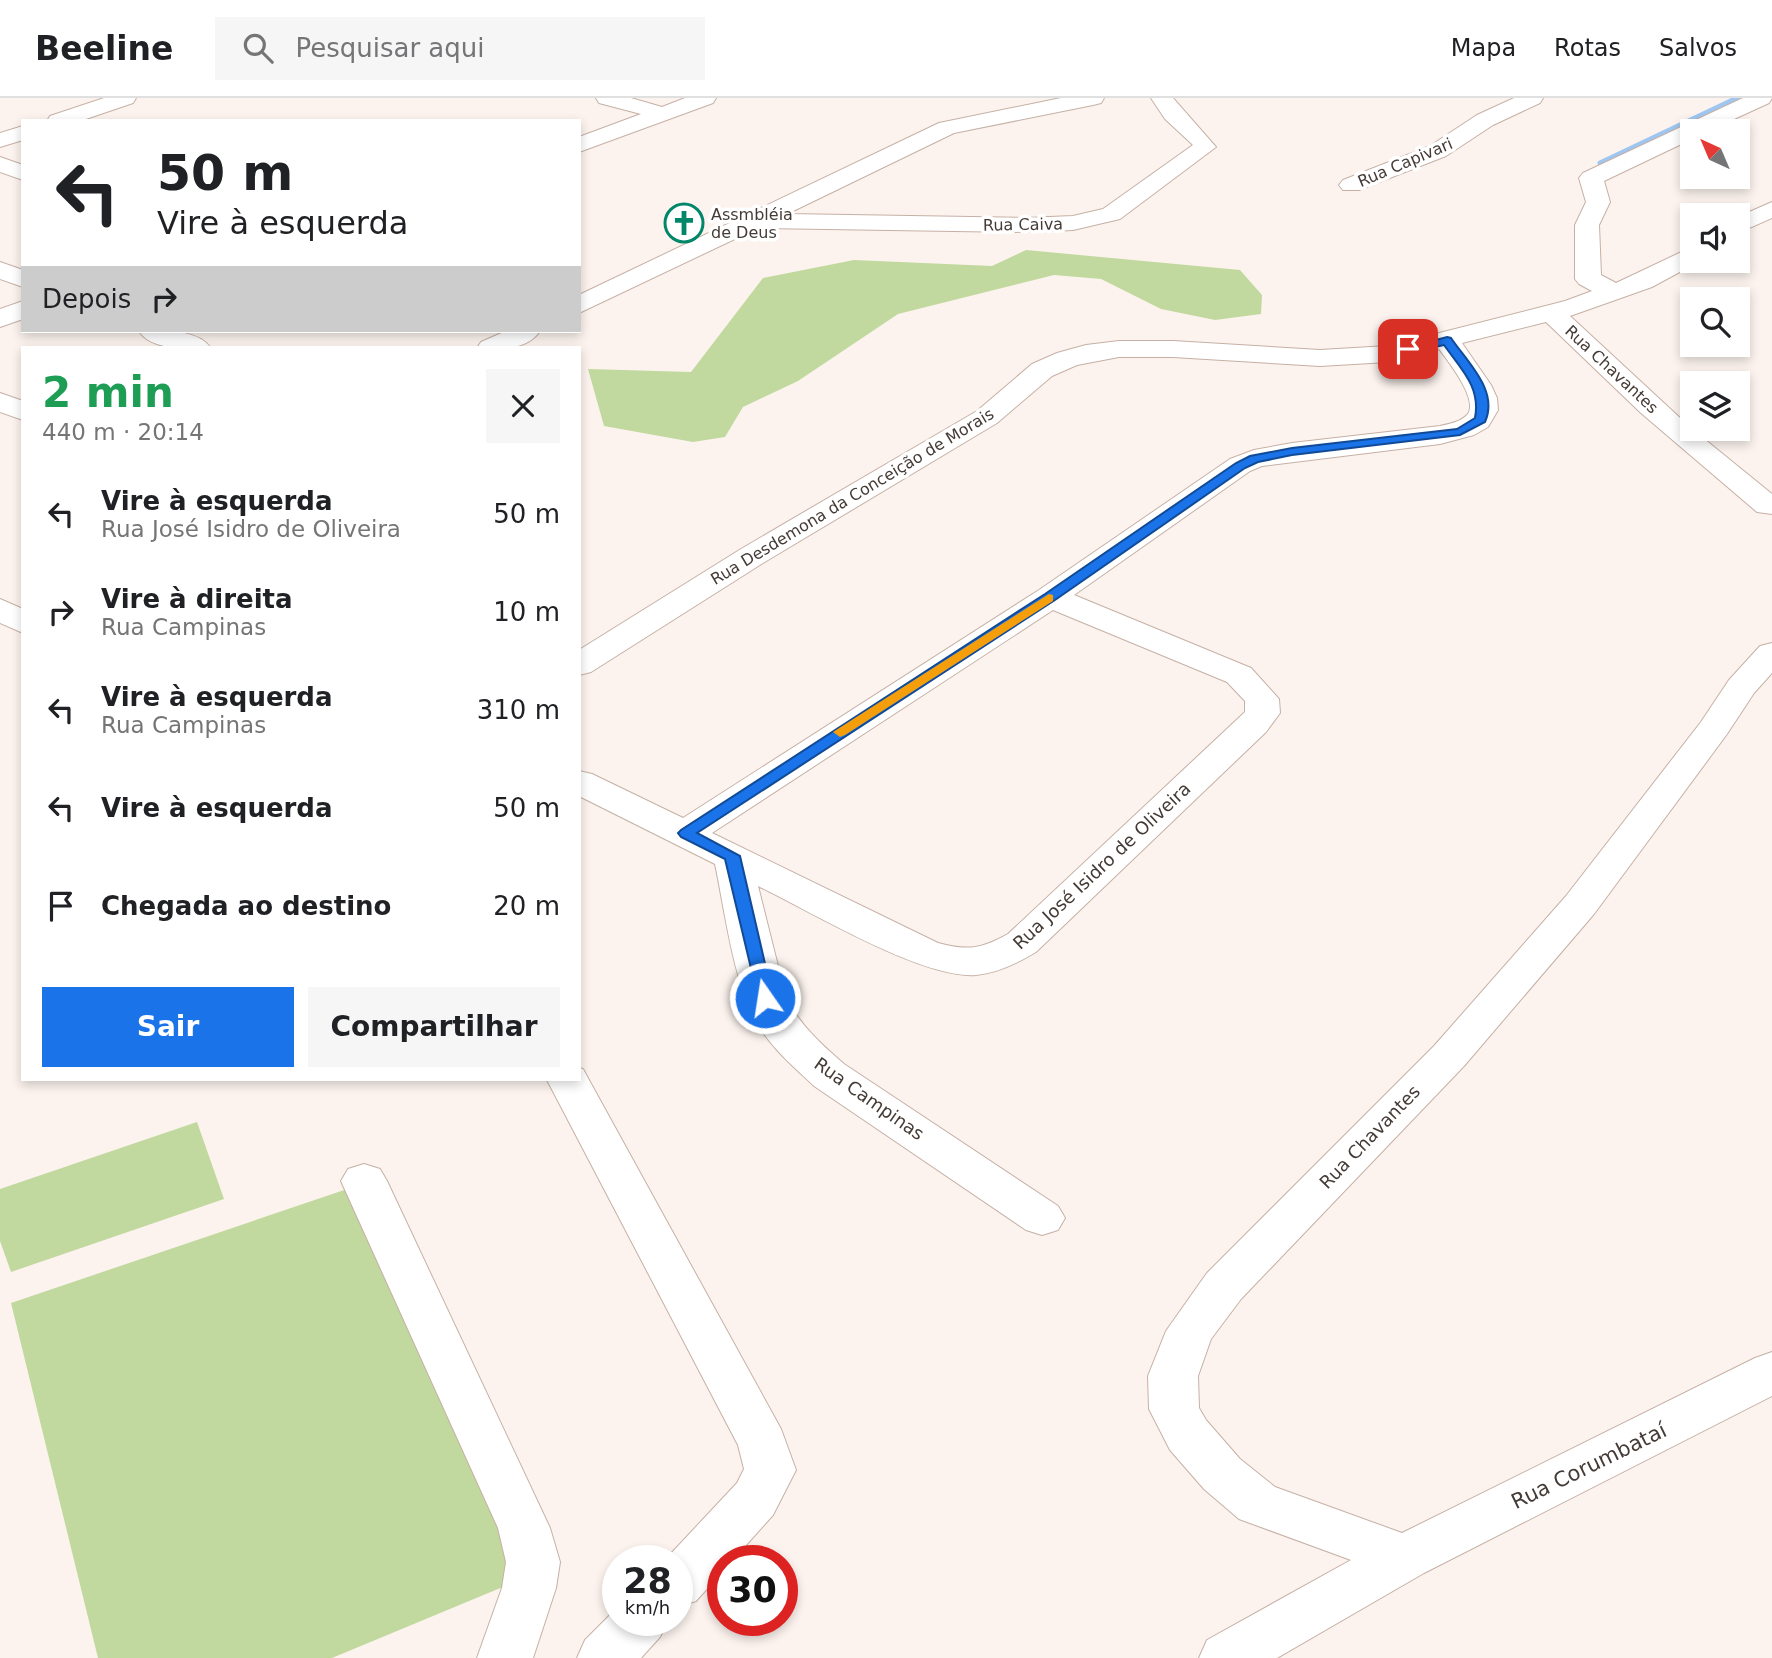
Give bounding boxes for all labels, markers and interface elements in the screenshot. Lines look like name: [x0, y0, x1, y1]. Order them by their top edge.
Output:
search box: [215, 17, 705, 80]
text: Beeline: [35, 29, 173, 68]
icon: search: [239, 29, 277, 67]
text: Pesquisar aqui: [295, 33, 485, 63]
text: Mapa: [1451, 34, 1516, 62]
text: Rotas: [1554, 34, 1621, 62]
text: Salvos: [1659, 34, 1737, 62]
north arrow: [1680, 119, 1750, 189]
map controls: [1680, 119, 1750, 441]
street label: Rua Capivari: [1355, 134, 1456, 191]
text: 50 m: [157, 145, 293, 202]
icon: left: [42, 147, 133, 238]
church icon: Assmbléia de Deus: [663, 202, 705, 244]
button: sound: [1680, 203, 1750, 273]
text: Vire à esquerda: [157, 204, 408, 242]
place label: Assmbléia de Deus: [711, 205, 793, 242]
street label: Rua Caiva: [983, 214, 1063, 235]
icon: right: [145, 280, 183, 318]
text: Depois: [42, 284, 131, 314]
button: search: [1680, 287, 1750, 357]
pin: [1378, 319, 1438, 379]
street label: Rua Chavantes: [1561, 321, 1662, 417]
icon: arrive: [1389, 330, 1427, 368]
text: 2 min: [42, 368, 174, 417]
button: close: [486, 369, 560, 443]
button: layers: [1680, 371, 1750, 441]
street label: Rua Desdemona da Conceição de Morais: [707, 404, 997, 589]
text: 440 m · 20:14: [42, 419, 204, 445]
text: Vire à esquerda: [101, 486, 333, 516]
icon: left: [42, 495, 80, 533]
text: 50 m: [493, 499, 560, 529]
text: Rua José Isidro de Oliveira: [101, 516, 401, 542]
text: Vire à direita: [101, 584, 293, 614]
icon: right: [42, 593, 80, 631]
text: 10 m: [493, 597, 560, 627]
text: Rua Campinas: [101, 614, 266, 640]
text: Vire à esquerda: [101, 682, 333, 712]
icon: left: [42, 691, 80, 729]
text: 310 m: [477, 695, 560, 725]
text: Rua Campinas: [101, 712, 266, 738]
street label: Rua José Isidro de Oliveira: [1009, 778, 1195, 953]
icon: left: [42, 789, 80, 827]
text: Vire à esquerda: [101, 793, 333, 823]
text: 50 m: [493, 793, 560, 823]
icon: arrive: [42, 887, 80, 925]
text: Chegada ao destino: [101, 891, 391, 921]
text: 20 m: [493, 891, 560, 921]
position arrow: [728, 961, 802, 1035]
button: Sair: [42, 987, 294, 1067]
button: Compartilhar: [308, 987, 560, 1067]
street label: Rua Campinas: [810, 1053, 928, 1144]
street label: Rua Chavantes: [1315, 1081, 1424, 1193]
street label: Rua Corumbataí: [1508, 1418, 1671, 1514]
speed limit sign: 30: [707, 1545, 798, 1636]
text: 28: [623, 1561, 672, 1601]
text: km/h: [625, 1597, 670, 1618]

